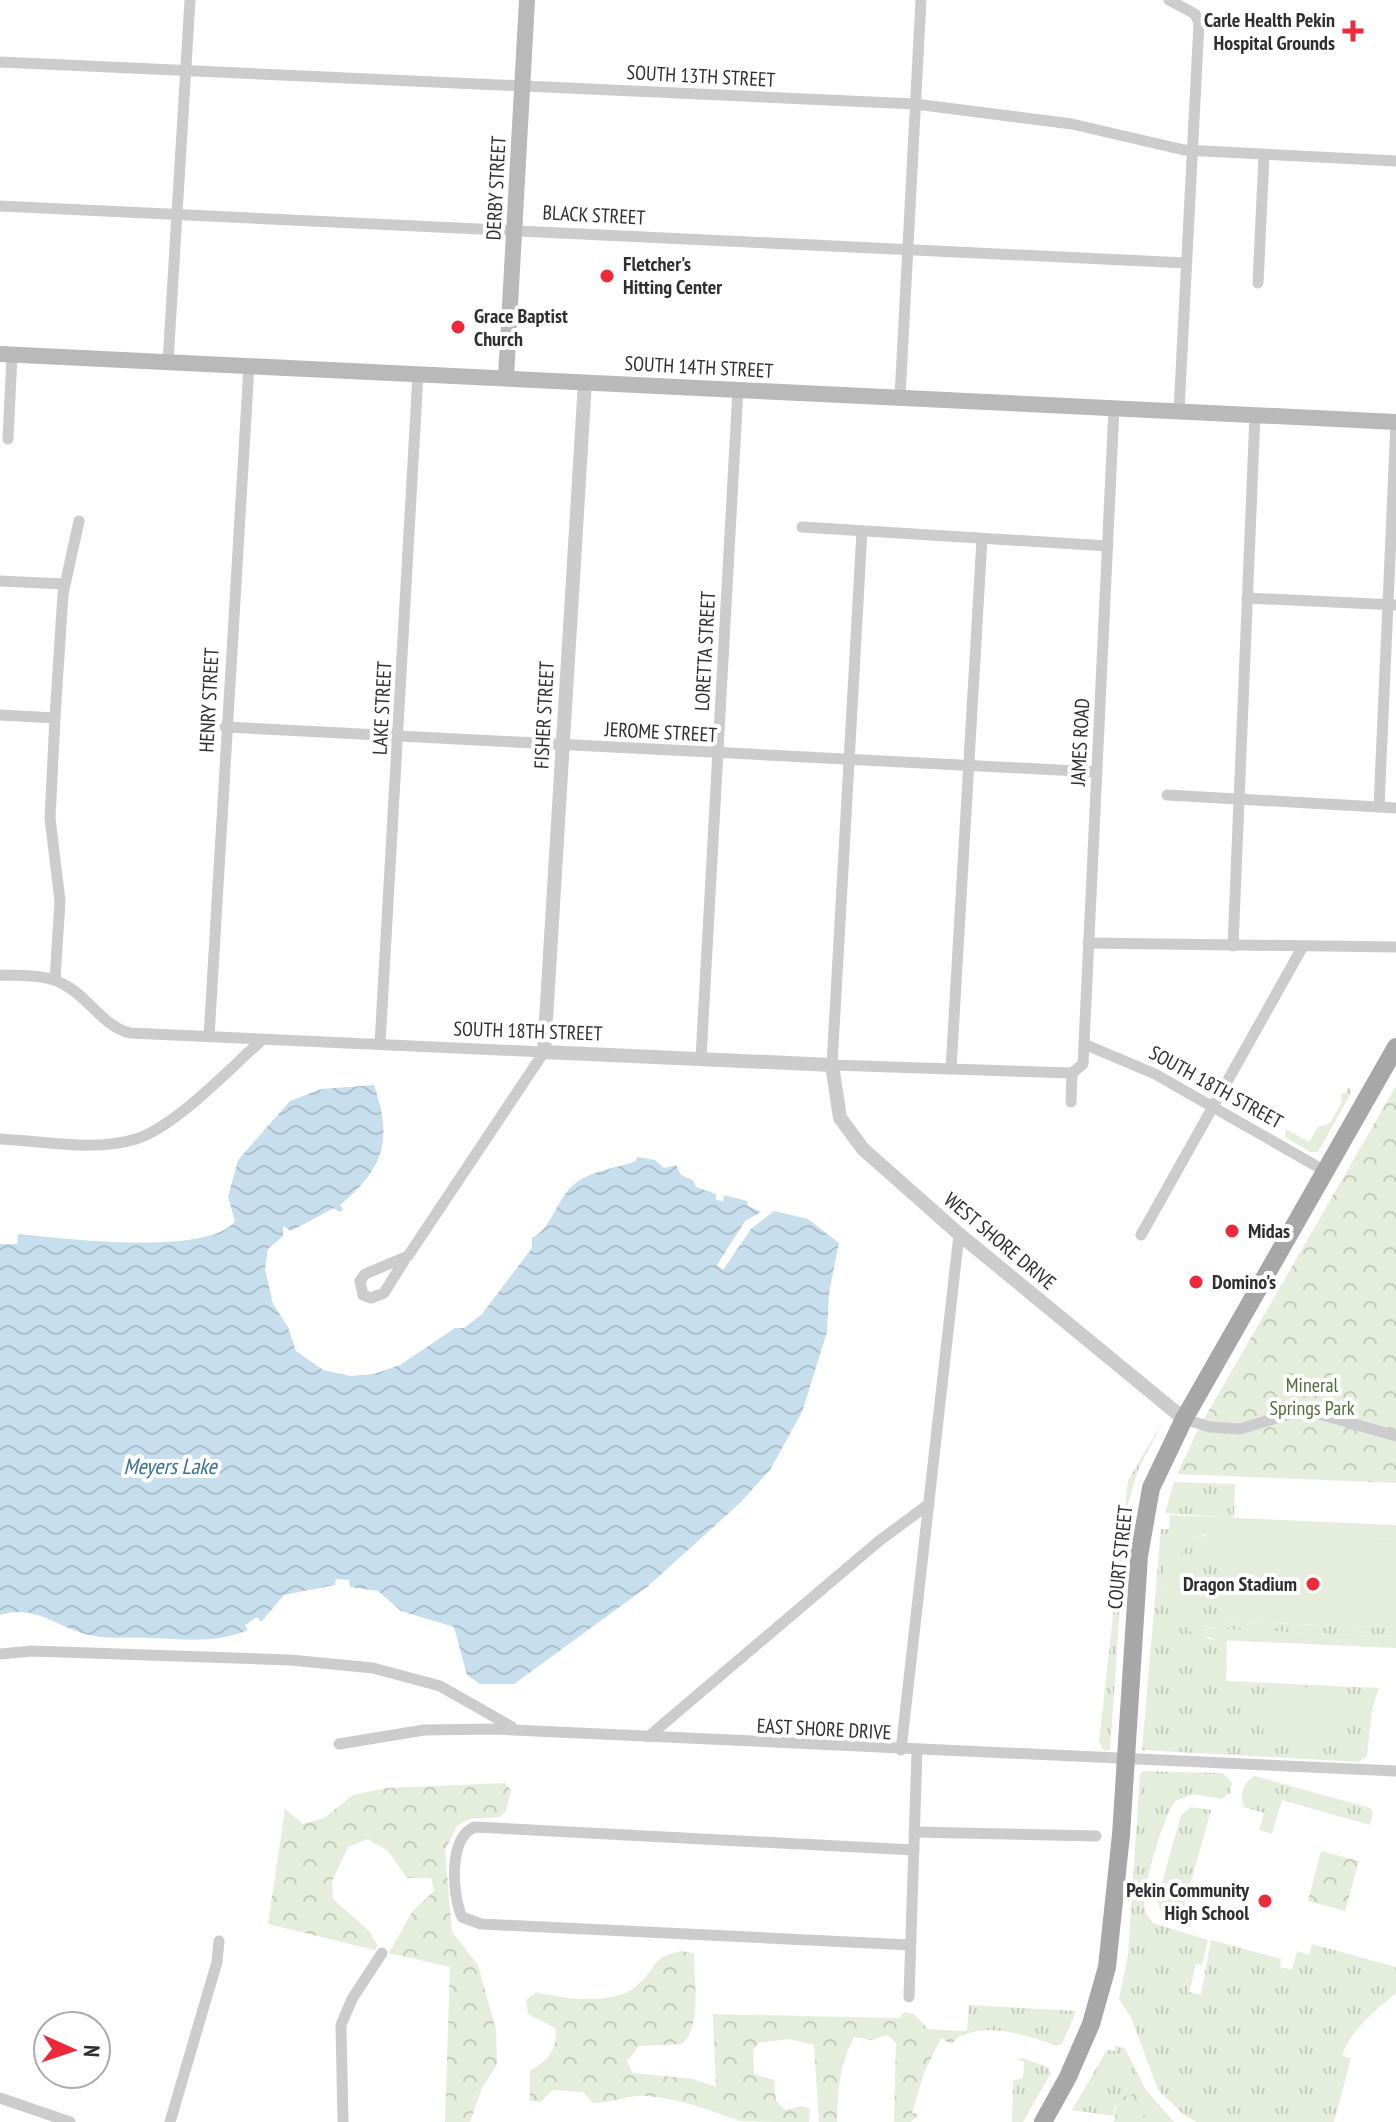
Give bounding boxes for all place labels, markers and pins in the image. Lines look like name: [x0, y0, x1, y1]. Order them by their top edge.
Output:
place label: Carle Health Pekin Hospital Grounds: [1204, 7, 1335, 56]
marker: Carle Health Pekin Hospital Grounds: [1342, 20, 1364, 42]
place label: Fletcher's Hitting Center: [623, 251, 722, 300]
marker: Fletcher's Hitting Center: [598, 267, 616, 285]
place label: Grace Baptist Church: [474, 303, 568, 352]
marker: Grace Baptist Church: [449, 318, 467, 336]
place label: Midas: [1248, 1218, 1290, 1244]
marker: Midas: [1223, 1222, 1241, 1240]
place label: Domino's: [1212, 1269, 1276, 1295]
marker: Domino's: [1187, 1273, 1205, 1291]
place label: Dragon Stadium: [1183, 1571, 1297, 1597]
marker: Dragon Stadium: [1304, 1575, 1322, 1593]
place label: Pekin Community High School: [1126, 1877, 1250, 1926]
marker: Pekin Community High School: [1256, 1892, 1274, 1910]

